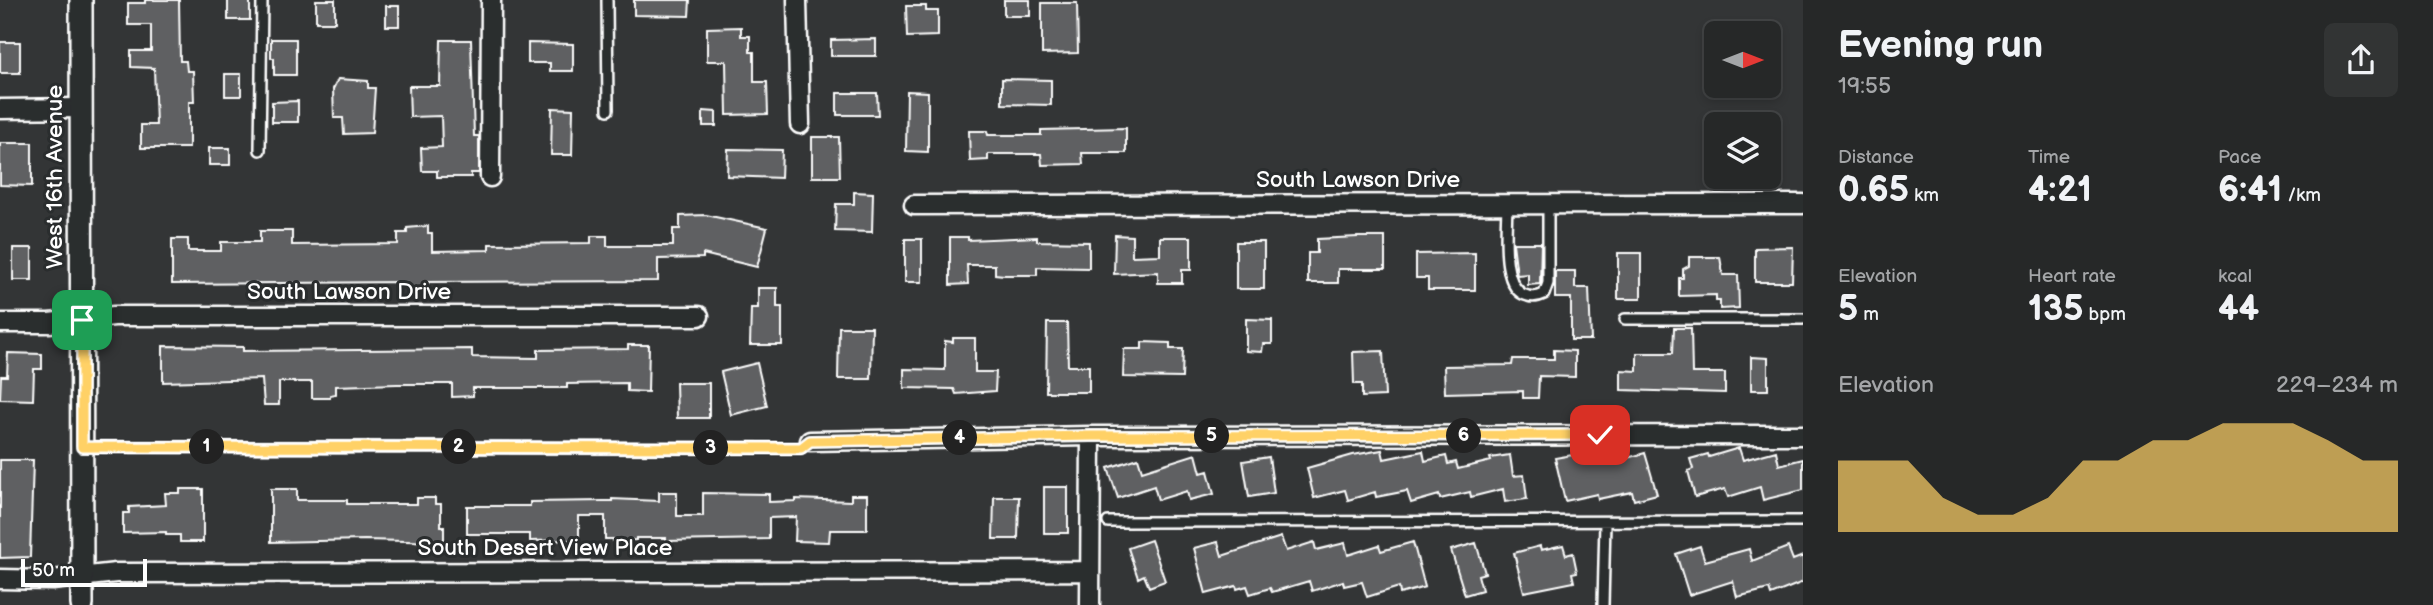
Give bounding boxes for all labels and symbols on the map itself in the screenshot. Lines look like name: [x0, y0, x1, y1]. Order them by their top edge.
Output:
north arrow: [1704, 21, 1782, 98]
street label: West 16th Avenue: [41, 85, 69, 269]
street label: South Lawson Drive: [1256, 166, 1460, 194]
street label: South Lawson Drive: [247, 278, 451, 306]
pin: [52, 290, 112, 350]
pin: [1570, 405, 1630, 465]
pin: 5: [1194, 418, 1230, 453]
pin: 6: [1446, 418, 1482, 453]
pin: 4: [942, 420, 978, 456]
pin: 1: [190, 430, 224, 464]
pin: 2: [442, 430, 476, 464]
pin: 3: [694, 430, 728, 466]
street label: South Desert View Place: [417, 534, 673, 562]
scale bar: [21, 556, 147, 588]

